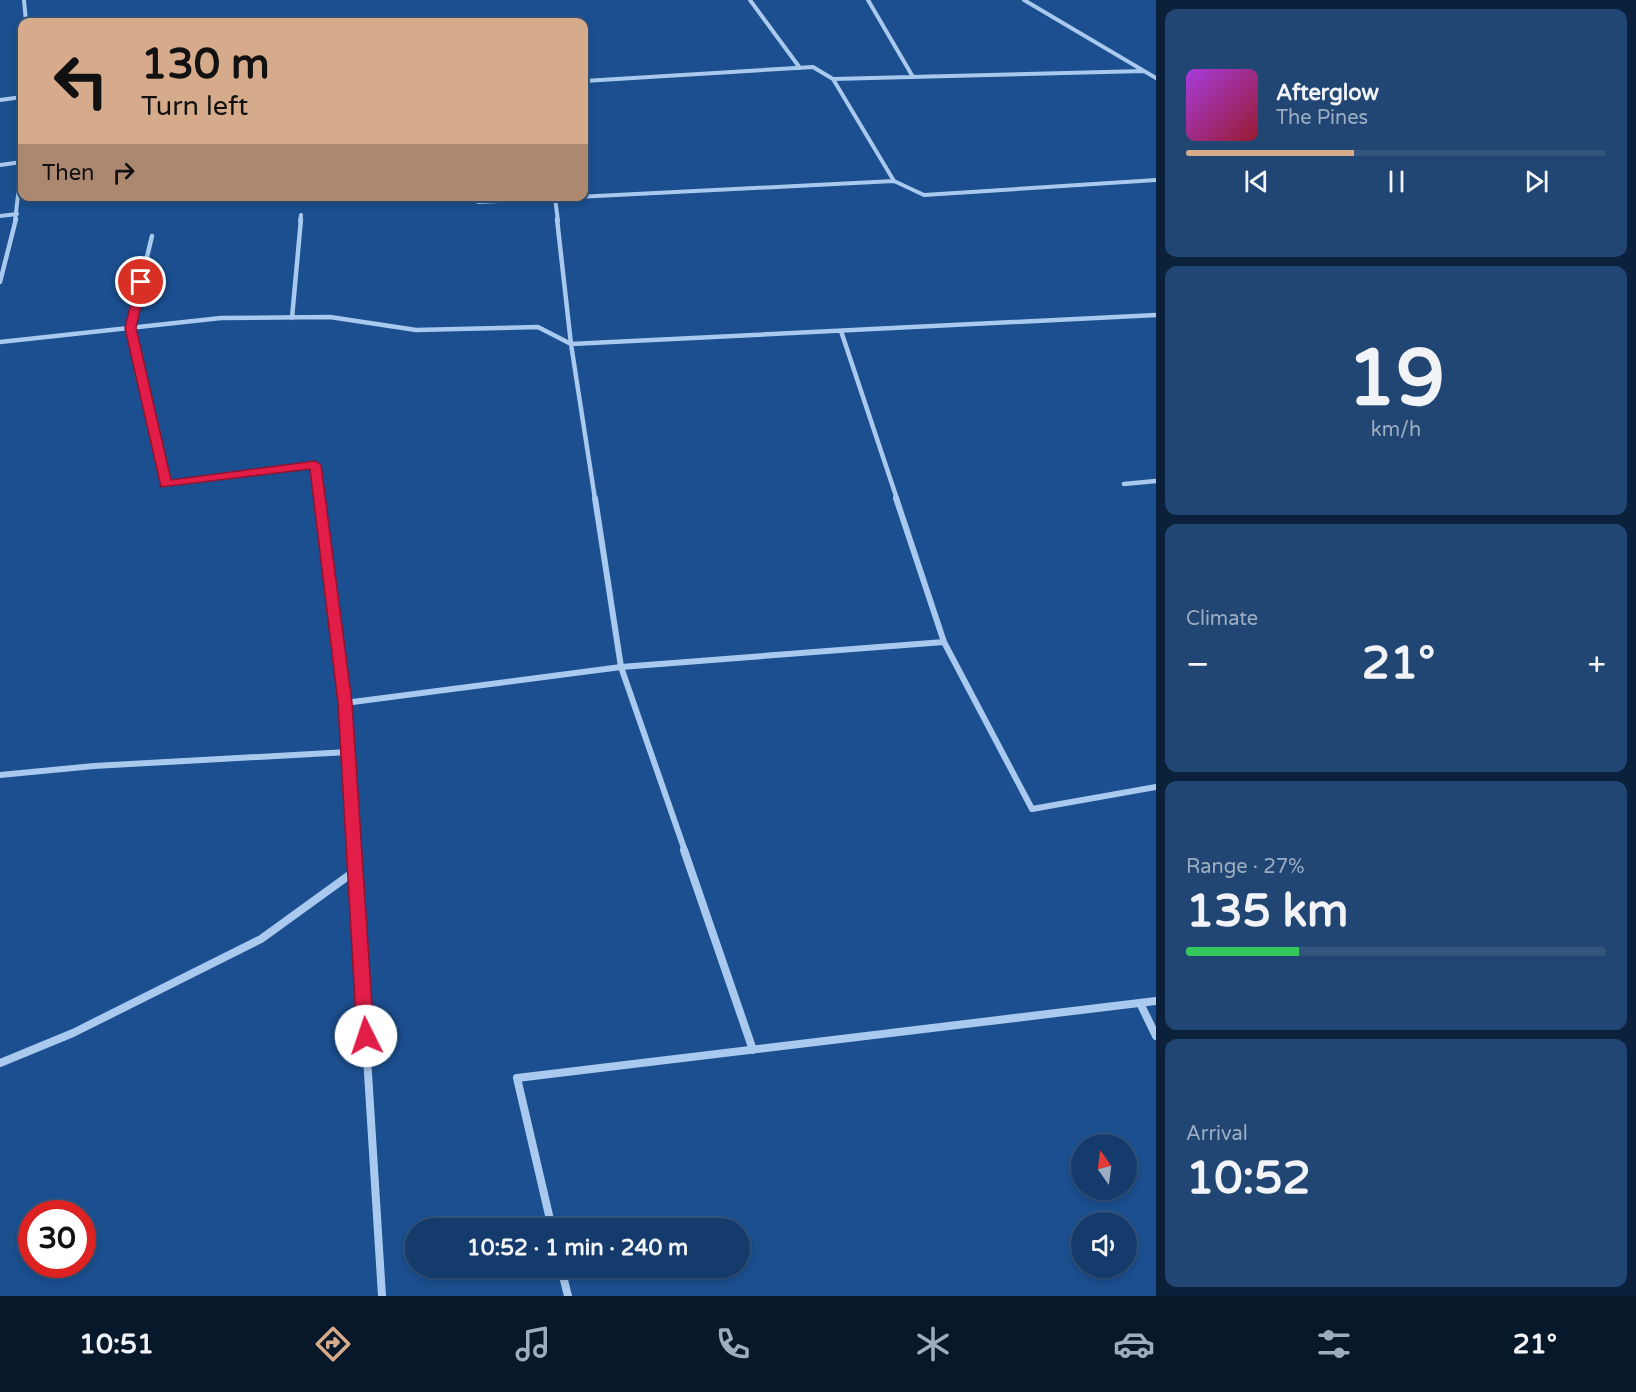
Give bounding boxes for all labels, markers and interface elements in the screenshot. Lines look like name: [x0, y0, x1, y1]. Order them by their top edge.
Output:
text: 130 m: [141, 39, 270, 90]
icon: left: [42, 42, 120, 120]
text: Afterglow: [1276, 80, 1379, 106]
text: Turn left: [141, 90, 248, 123]
text: The Pines: [1276, 106, 1368, 130]
icon: right: [107, 156, 140, 189]
text: Then: [42, 160, 95, 186]
icon: previous: [1240, 165, 1273, 198]
icon: pause: [1380, 165, 1413, 198]
icon: next: [1520, 165, 1553, 198]
pin: [115, 256, 166, 307]
icon: arrive: [124, 265, 157, 298]
text: 19: [1347, 332, 1445, 426]
text: km/h: [1371, 418, 1421, 442]
text: Climate: [1186, 607, 1258, 631]
text: 21°: [1362, 637, 1435, 691]
text: −: [1186, 645, 1210, 684]
text: +: [1587, 645, 1606, 684]
text: Range · 27%: [1186, 855, 1305, 879]
text: 135 km: [1186, 885, 1348, 939]
position arrow: [334, 1004, 398, 1068]
text: Arrival: [1186, 1122, 1248, 1146]
north arrow: [1071, 1134, 1137, 1200]
map controls: [1071, 1134, 1137, 1278]
text: 10:52: [1186, 1152, 1311, 1206]
speed limit sign: 30: [18, 1200, 96, 1278]
button: sound: [1071, 1212, 1137, 1278]
text: 10:52 · 1 min · 240 m: [467, 1235, 688, 1261]
icon: directions: [312, 1323, 354, 1365]
icon: music: [512, 1323, 554, 1365]
icon: phone: [712, 1323, 754, 1365]
icon: climate: [912, 1323, 954, 1365]
icon: car: [1113, 1323, 1155, 1365]
icon: filters: [1313, 1323, 1355, 1365]
text: 10:51: [79, 1328, 154, 1361]
text: 21°: [1513, 1328, 1557, 1361]

